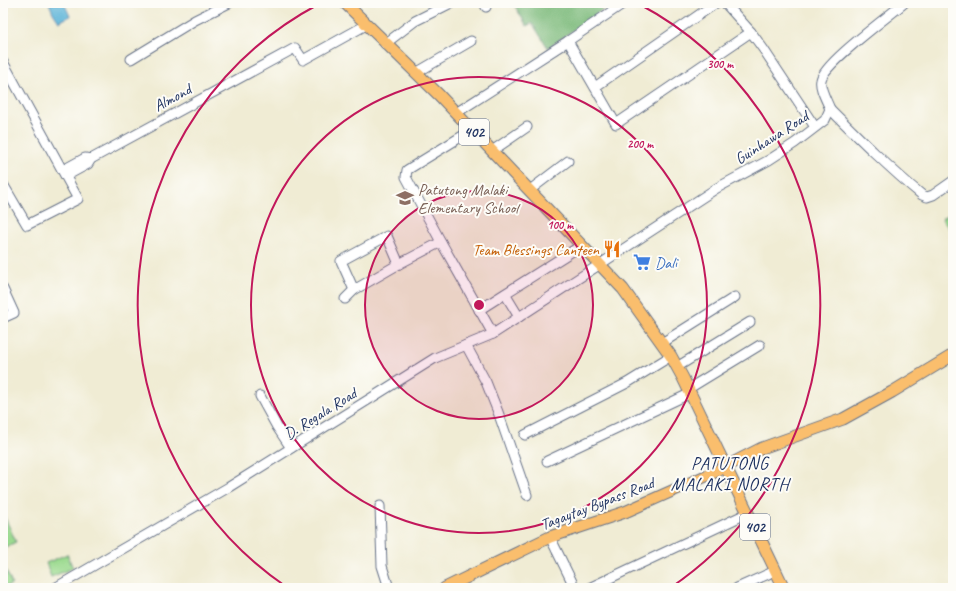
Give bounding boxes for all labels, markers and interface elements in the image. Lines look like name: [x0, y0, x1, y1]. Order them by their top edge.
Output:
text: 300 m: [707, 56, 734, 72]
street label: Almond: [150, 78, 197, 116]
street label: Guinhawa Road: [731, 105, 814, 169]
road number: 402: [459, 119, 489, 145]
text: 200 m: [627, 136, 654, 152]
place label: Patutong Malaki Elementary School: [418, 180, 521, 218]
school or university icon: Patutong Malaki Elementary School: [395, 188, 415, 208]
text: 100 m: [547, 217, 574, 233]
restaurant icon: Team Blessings Canteen: [602, 239, 622, 259]
place label: Team Blessings Canteen: [472, 240, 600, 260]
supermarket icon: Dali: [632, 252, 652, 272]
place label: Dali: [655, 253, 679, 273]
centre of rings: [472, 298, 486, 312]
street label: D. Regala Road: [280, 382, 363, 444]
district label: PATUTONG MALAKI NORTH: [671, 452, 791, 495]
street label: Tagaytay Bypass Road: [538, 472, 660, 535]
road number: 402: [740, 514, 770, 540]

